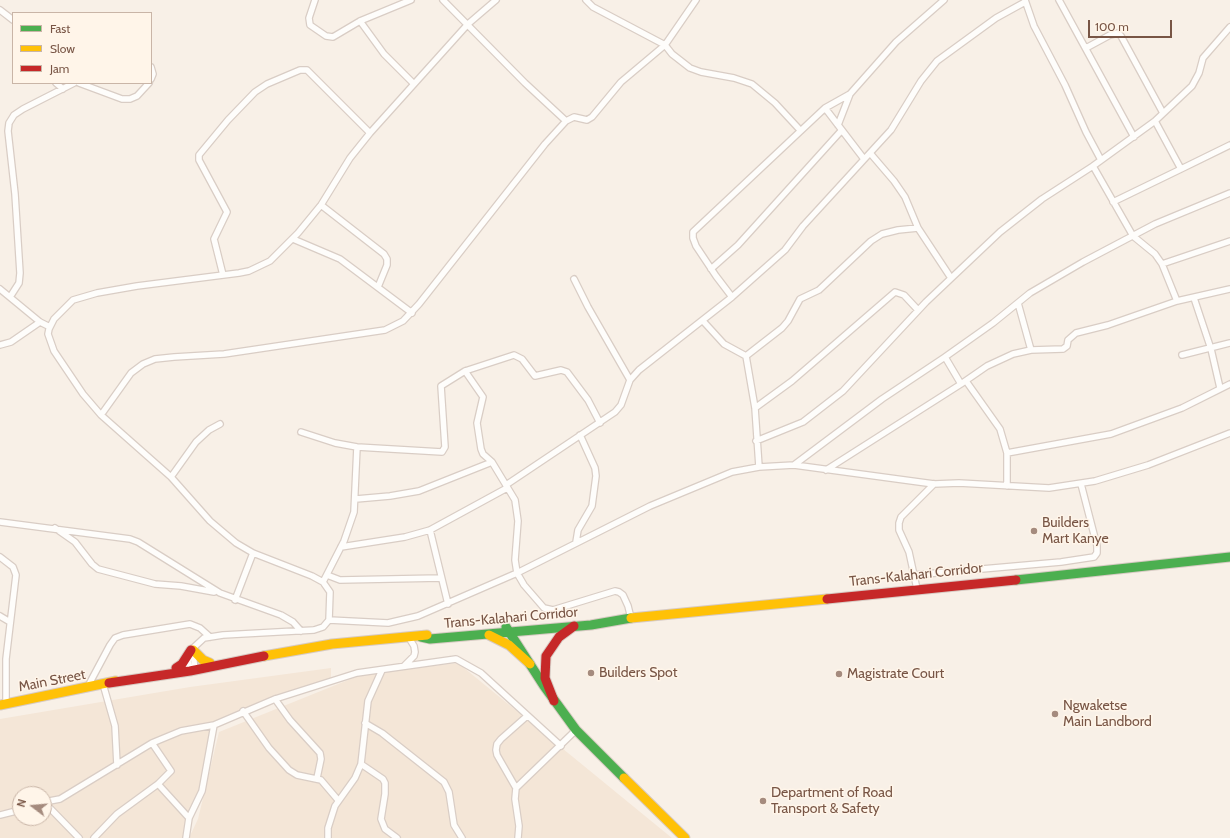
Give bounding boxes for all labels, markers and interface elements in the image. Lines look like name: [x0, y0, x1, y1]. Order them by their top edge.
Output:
legend: [12, 12, 152, 84]
scale bar: [1090, 12, 1174, 38]
text: 100 m: [1095, 19, 1129, 34]
text: Fast: [50, 21, 70, 36]
text: Slow: [50, 41, 75, 56]
text: Jam: [50, 61, 69, 76]
place label: Builders Mart Kanye: [1042, 515, 1109, 548]
marker: Builders Mart Kanye: [1029, 526, 1039, 536]
street label: Trans-Kalahari Corridor: [848, 560, 984, 590]
street label: Trans-Kalahari Corridor: [443, 604, 579, 632]
place label: Builders Spot: [599, 665, 677, 681]
street label: Main Street: [17, 666, 87, 696]
place label: Magistrate Court: [847, 666, 944, 682]
marker: Builders Spot: [586, 668, 596, 678]
marker: Magistrate Court: [834, 669, 844, 679]
place label: Ngwaketse Main Landbord: [1063, 698, 1152, 730]
marker: Ngwaketse Main Landbord: [1050, 709, 1060, 719]
place label: Department of Road Transport & Safety: [771, 785, 893, 818]
north arrow: [12, 786, 52, 826]
marker: Department of Road Transport & Safety: [758, 796, 768, 806]
text: N: [14, 797, 29, 809]

